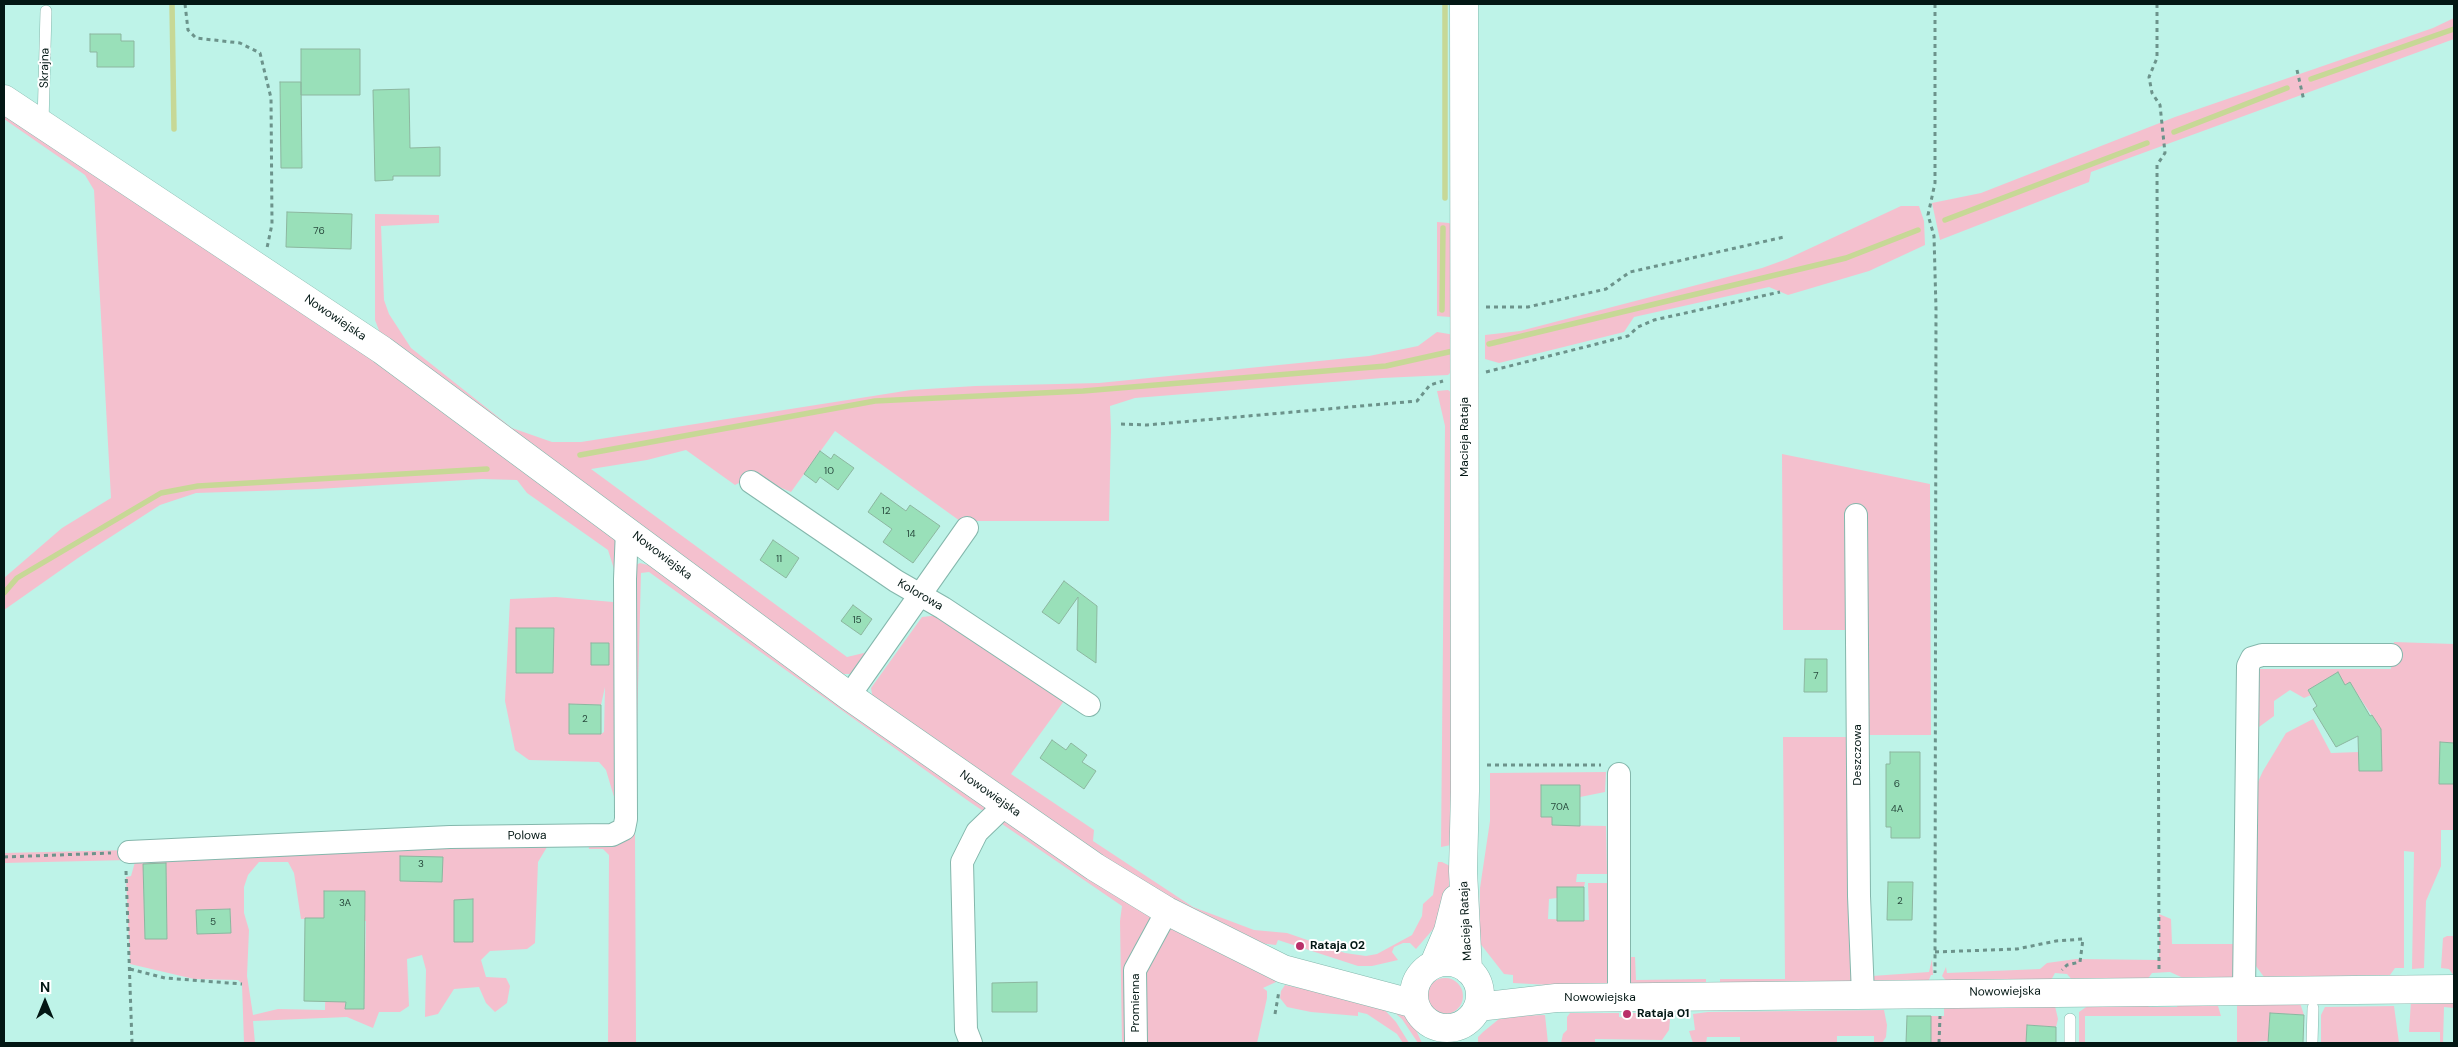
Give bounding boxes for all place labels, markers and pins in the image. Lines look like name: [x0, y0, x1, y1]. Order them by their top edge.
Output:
place label: Rataja 02: [1310, 939, 1365, 953]
marker: Rataja 02: [1294, 940, 1306, 952]
place label: Rataja 01: [1637, 1007, 1689, 1021]
marker: Rataja 01: [1621, 1008, 1633, 1020]

